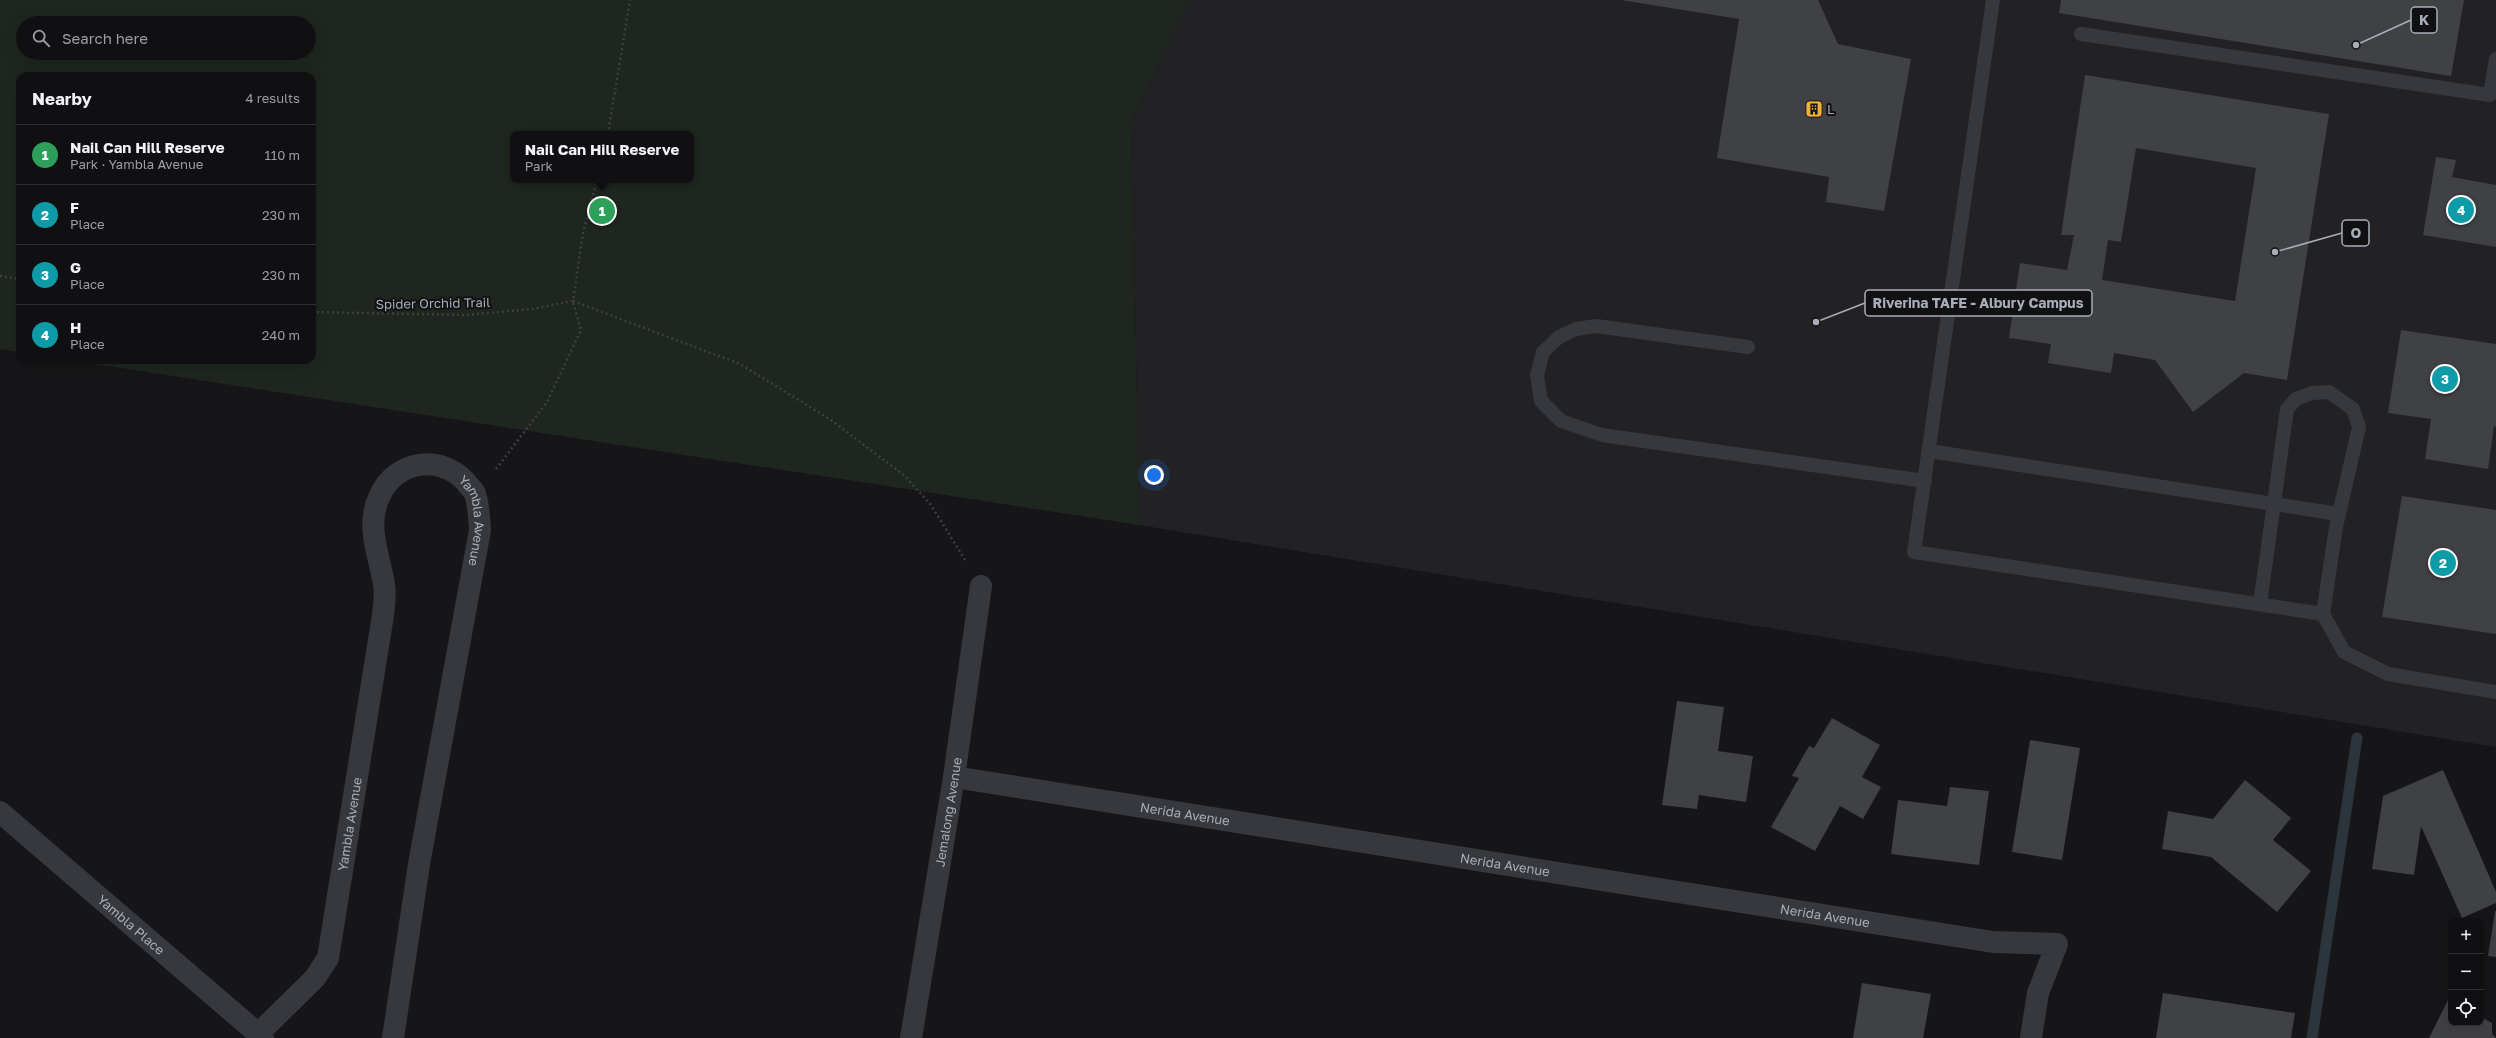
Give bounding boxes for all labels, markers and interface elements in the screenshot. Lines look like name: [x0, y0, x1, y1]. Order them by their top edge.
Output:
callout: K: [2411, 7, 2437, 33]
text: K: [2419, 11, 2429, 28]
search box: [16, 16, 316, 60]
icon: search: [30, 27, 52, 49]
text: Search here: [62, 29, 148, 47]
text: Nearby: [32, 88, 92, 109]
text: 4 results: [246, 90, 300, 106]
building icon: L: [1804, 99, 1824, 119]
place label: L: [1827, 101, 1835, 117]
popup: [510, 131, 694, 183]
text: Nail Can Hill Reserve: [70, 138, 225, 156]
text: Nail Can Hill Reserve: [525, 140, 679, 158]
text: 1: [42, 147, 48, 163]
text: 110 m: [265, 147, 300, 163]
text: Park · Yambla Avenue: [70, 156, 203, 172]
text: Park: [525, 158, 553, 174]
pin: 4: [2448, 195, 2474, 225]
pin: 1: [589, 196, 615, 226]
text: F: [70, 198, 79, 216]
text: 2: [41, 207, 49, 223]
text: 230 m: [262, 207, 300, 223]
text: Place: [70, 216, 105, 232]
callout: O: [2342, 220, 2369, 246]
text: O: [2351, 224, 2362, 241]
text: G: [70, 258, 81, 276]
text: 3: [41, 267, 49, 283]
text: 230 m: [262, 267, 300, 283]
text: Place: [70, 276, 105, 292]
callout: Riverina TAFE - Albury Campus: [1865, 290, 2092, 316]
street label: Spider Orchid Trail: [375, 294, 491, 312]
text: Riverina TAFE - Albury Campus: [1872, 294, 2084, 311]
text: H: [70, 318, 81, 336]
text: 4: [41, 327, 49, 343]
text: 240 m: [262, 327, 300, 343]
text: Place: [70, 336, 105, 352]
pin: 3: [2432, 364, 2458, 394]
your location: [1144, 465, 1164, 485]
street label: Yambla Avenue: [456, 472, 488, 568]
pin: 2: [2430, 548, 2456, 578]
street label: Jemalong Avenue: [931, 756, 965, 868]
street label: Yambla Avenue: [334, 776, 365, 872]
street label: Nerida Avenue: [1139, 799, 1231, 829]
street label: Nerida Avenue: [1459, 850, 1551, 880]
street label: Yambla Place: [94, 891, 168, 958]
street label: Nerida Avenue: [1779, 900, 1871, 930]
map controls: [2448, 918, 2484, 1026]
button: +: [2448, 918, 2484, 954]
button: −: [2448, 954, 2484, 990]
button: locate: [2448, 990, 2484, 1026]

